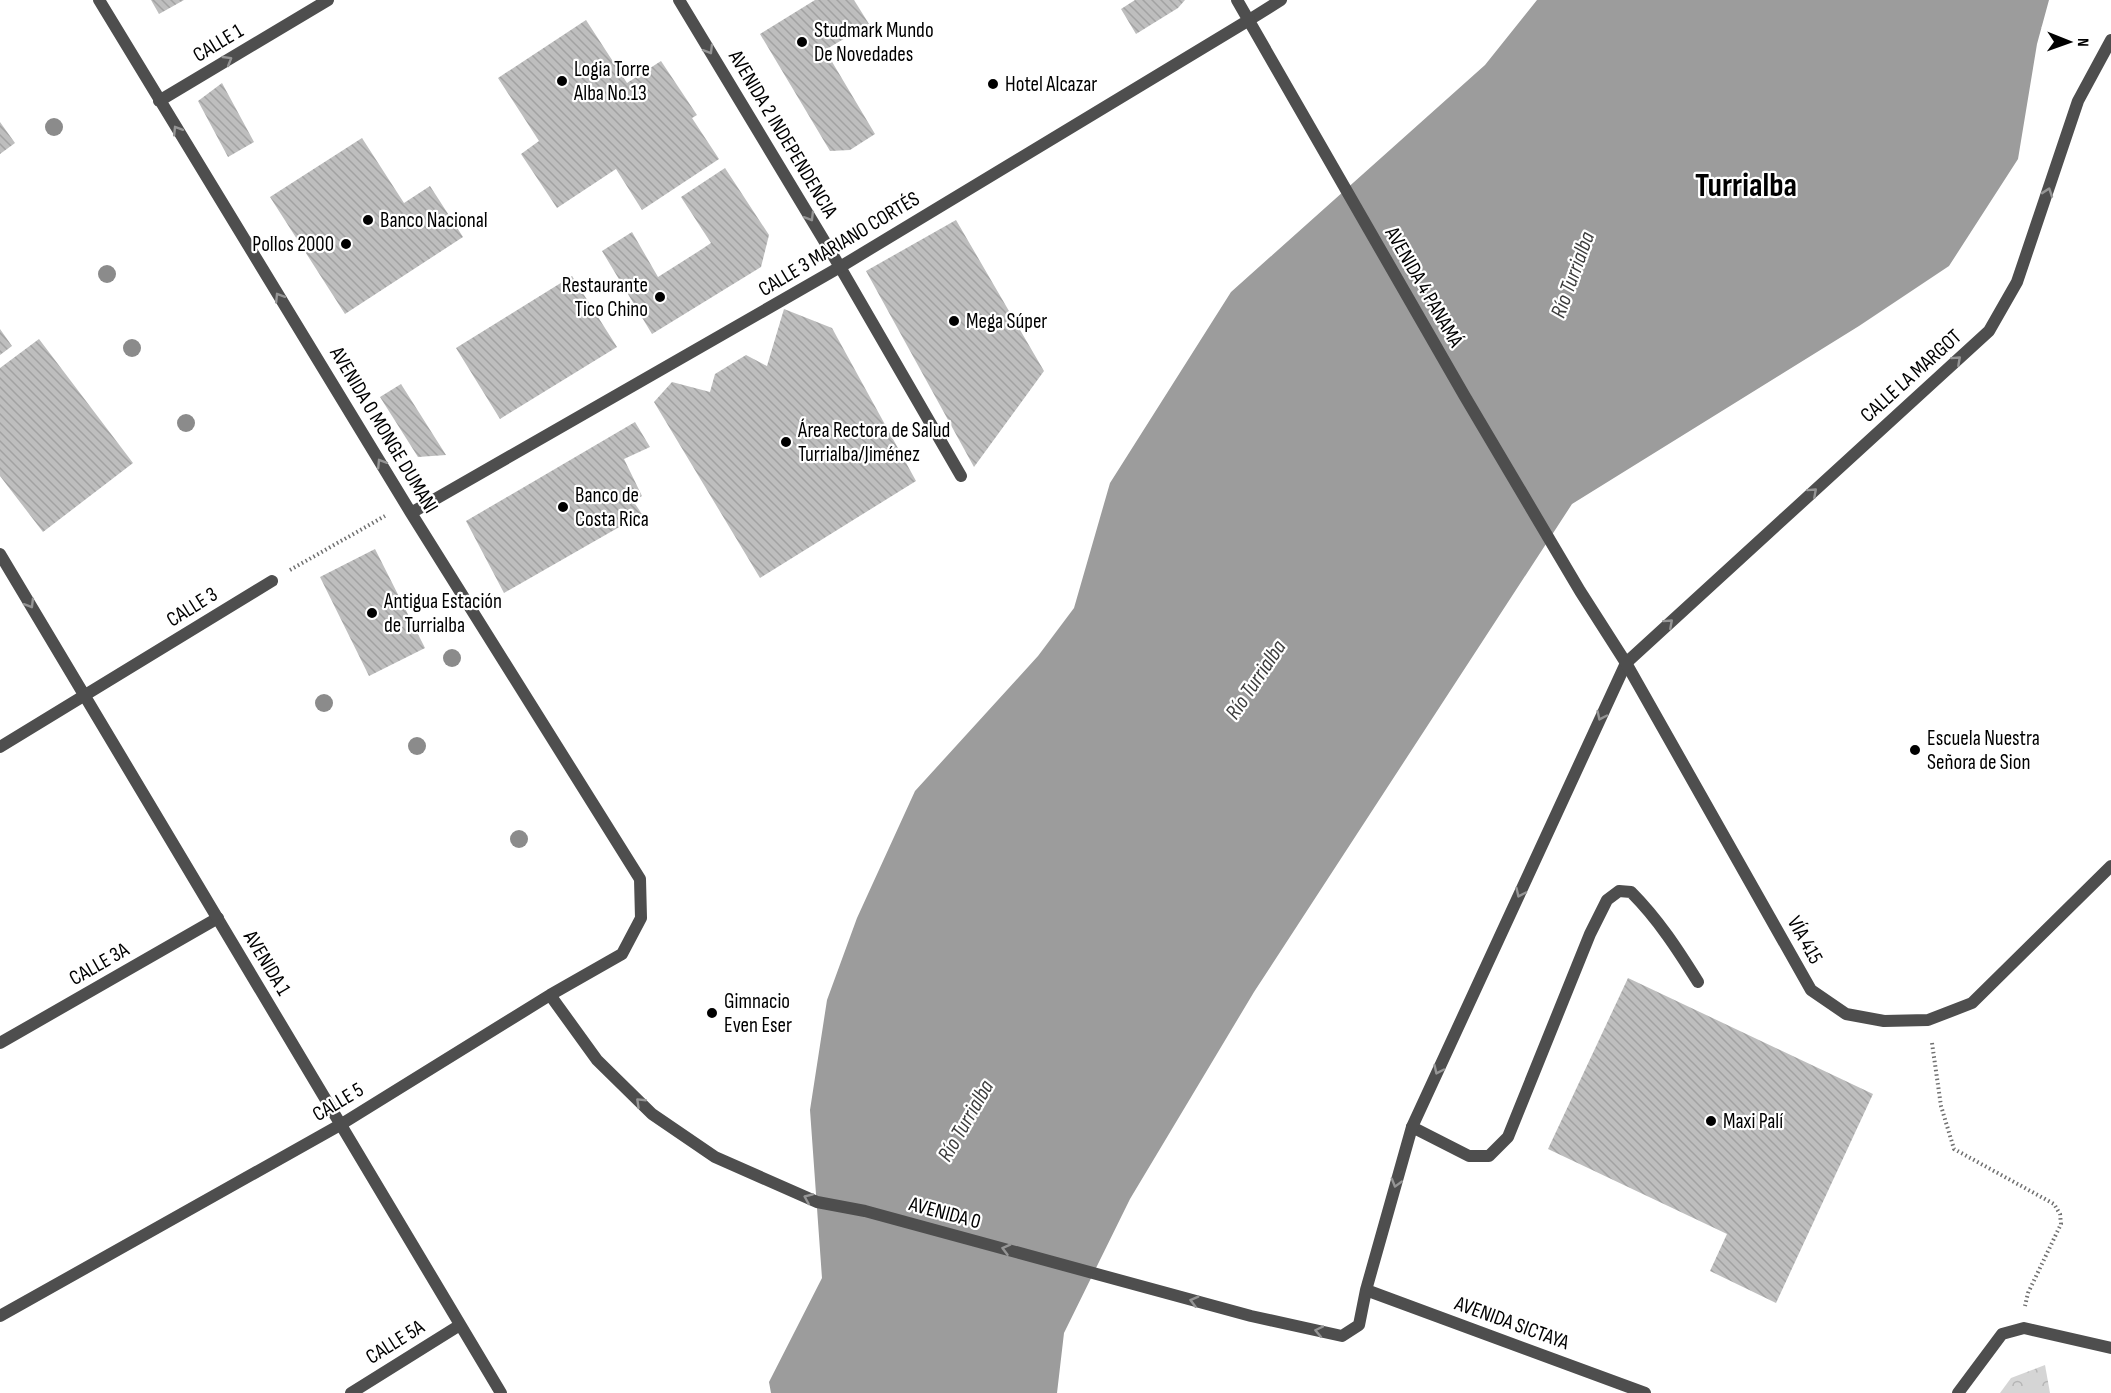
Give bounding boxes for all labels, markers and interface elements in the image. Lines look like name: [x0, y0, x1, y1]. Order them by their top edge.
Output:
north arrow: [2039, 12, 2099, 72]
street label: CALLE 1: [188, 18, 248, 68]
place label: Studmark Mundo De Novedades: [814, 18, 934, 67]
marker: Studmark Mundo De Novedades: [795, 35, 809, 49]
text: N: [2073, 38, 2092, 47]
one-way arrow: [702, 44, 713, 54]
street label: AVENIDA 2 INDEPENDENCIA: [723, 45, 843, 223]
one-way arrow: [222, 56, 232, 68]
place label: Logia Torre Alba No.13: [573, 57, 650, 106]
place label: Hotel Alcazar: [1005, 72, 1097, 97]
marker: Logia Torre Alba No.13: [555, 74, 569, 88]
marker: Hotel Alcazar: [986, 77, 1000, 91]
one-way arrow: [173, 126, 185, 136]
district label: Turrialba: [1695, 166, 1797, 206]
street label: CALLE 3 MARIANO CORTÉS: [754, 186, 924, 302]
one-way arrow: [2040, 187, 2053, 198]
place label: Banco Nacional: [380, 208, 488, 233]
one-way arrow: [802, 211, 814, 221]
marker: Banco Nacional: [361, 213, 375, 227]
street label: AVENIDA 4 PANAMÁ: [1379, 222, 1469, 352]
water label: Río Turrialba: [1545, 228, 1601, 322]
place label: Pollos 2000: [252, 232, 334, 257]
marker: Pollos 2000: [339, 237, 353, 251]
place label: Restaurante Tico Chino: [562, 273, 648, 322]
marker: Restaurante Tico Chino: [653, 290, 667, 304]
one-way arrow: [275, 293, 287, 303]
place label: Mega Súper: [966, 309, 1047, 334]
marker: Mega Súper: [947, 314, 961, 328]
street label: CALLE LA MARGOT: [1855, 324, 1967, 428]
street label: AVENIDA 0 MONGE DUMANI: [324, 341, 444, 518]
one-way arrow: [1950, 356, 1961, 367]
place label: Área Rectora de Salud Turrialba/Jiménez: [797, 418, 950, 467]
marker: Área Rectora de Salud Turrialba/Jiménez: [779, 435, 793, 449]
one-way arrow: [377, 459, 389, 469]
place label: Banco de Costa Rica: [575, 483, 649, 532]
one-way arrow: [1806, 488, 1817, 499]
marker: Banco de Costa Rica: [556, 500, 570, 514]
street label: CALLE 3: [162, 582, 222, 632]
place label: Antigua Estación de Turrialba: [383, 589, 502, 638]
one-way arrow: [23, 598, 34, 608]
marker: Antigua Estación de Turrialba: [365, 606, 379, 620]
one-way arrow: [1662, 619, 1673, 630]
water label: Río Turrialba: [1220, 635, 1292, 725]
one-way arrow: [1597, 709, 1609, 720]
place label: Escuela Nuestra Señora de Sion: [1927, 726, 2040, 775]
marker: Escuela Nuestra Señora de Sion: [1908, 743, 1922, 757]
one-way arrow: [1515, 886, 1527, 897]
street label: VÍA 415: [1782, 912, 1828, 968]
street label: AVENIDA 1: [237, 925, 296, 1000]
street label: CALLE 3A: [65, 937, 134, 991]
place label: Gimnacio Even Eser: [724, 989, 792, 1038]
marker: Gimnacio Even Eser: [705, 1006, 719, 1020]
one-way arrow: [1434, 1064, 1446, 1075]
water label: Río Turrialba: [932, 1075, 1000, 1167]
street label: CALLE 5: [308, 1077, 368, 1127]
one-way arrow: [636, 1098, 646, 1109]
place label: Maxi Palí: [1723, 1109, 1783, 1134]
marker: Maxi Palí: [1704, 1114, 1718, 1128]
one-way arrow: [1391, 1177, 1403, 1188]
street label: AVENIDA 0: [905, 1191, 984, 1235]
one-way arrow: [803, 1193, 814, 1205]
one-way arrow: [1001, 1244, 1011, 1257]
street label: AVENIDA SICTAYA: [1451, 1290, 1573, 1356]
one-way arrow: [1189, 1295, 1199, 1308]
street label: CALLE 5A: [361, 1314, 430, 1370]
one-way arrow: [1315, 1325, 1325, 1338]

